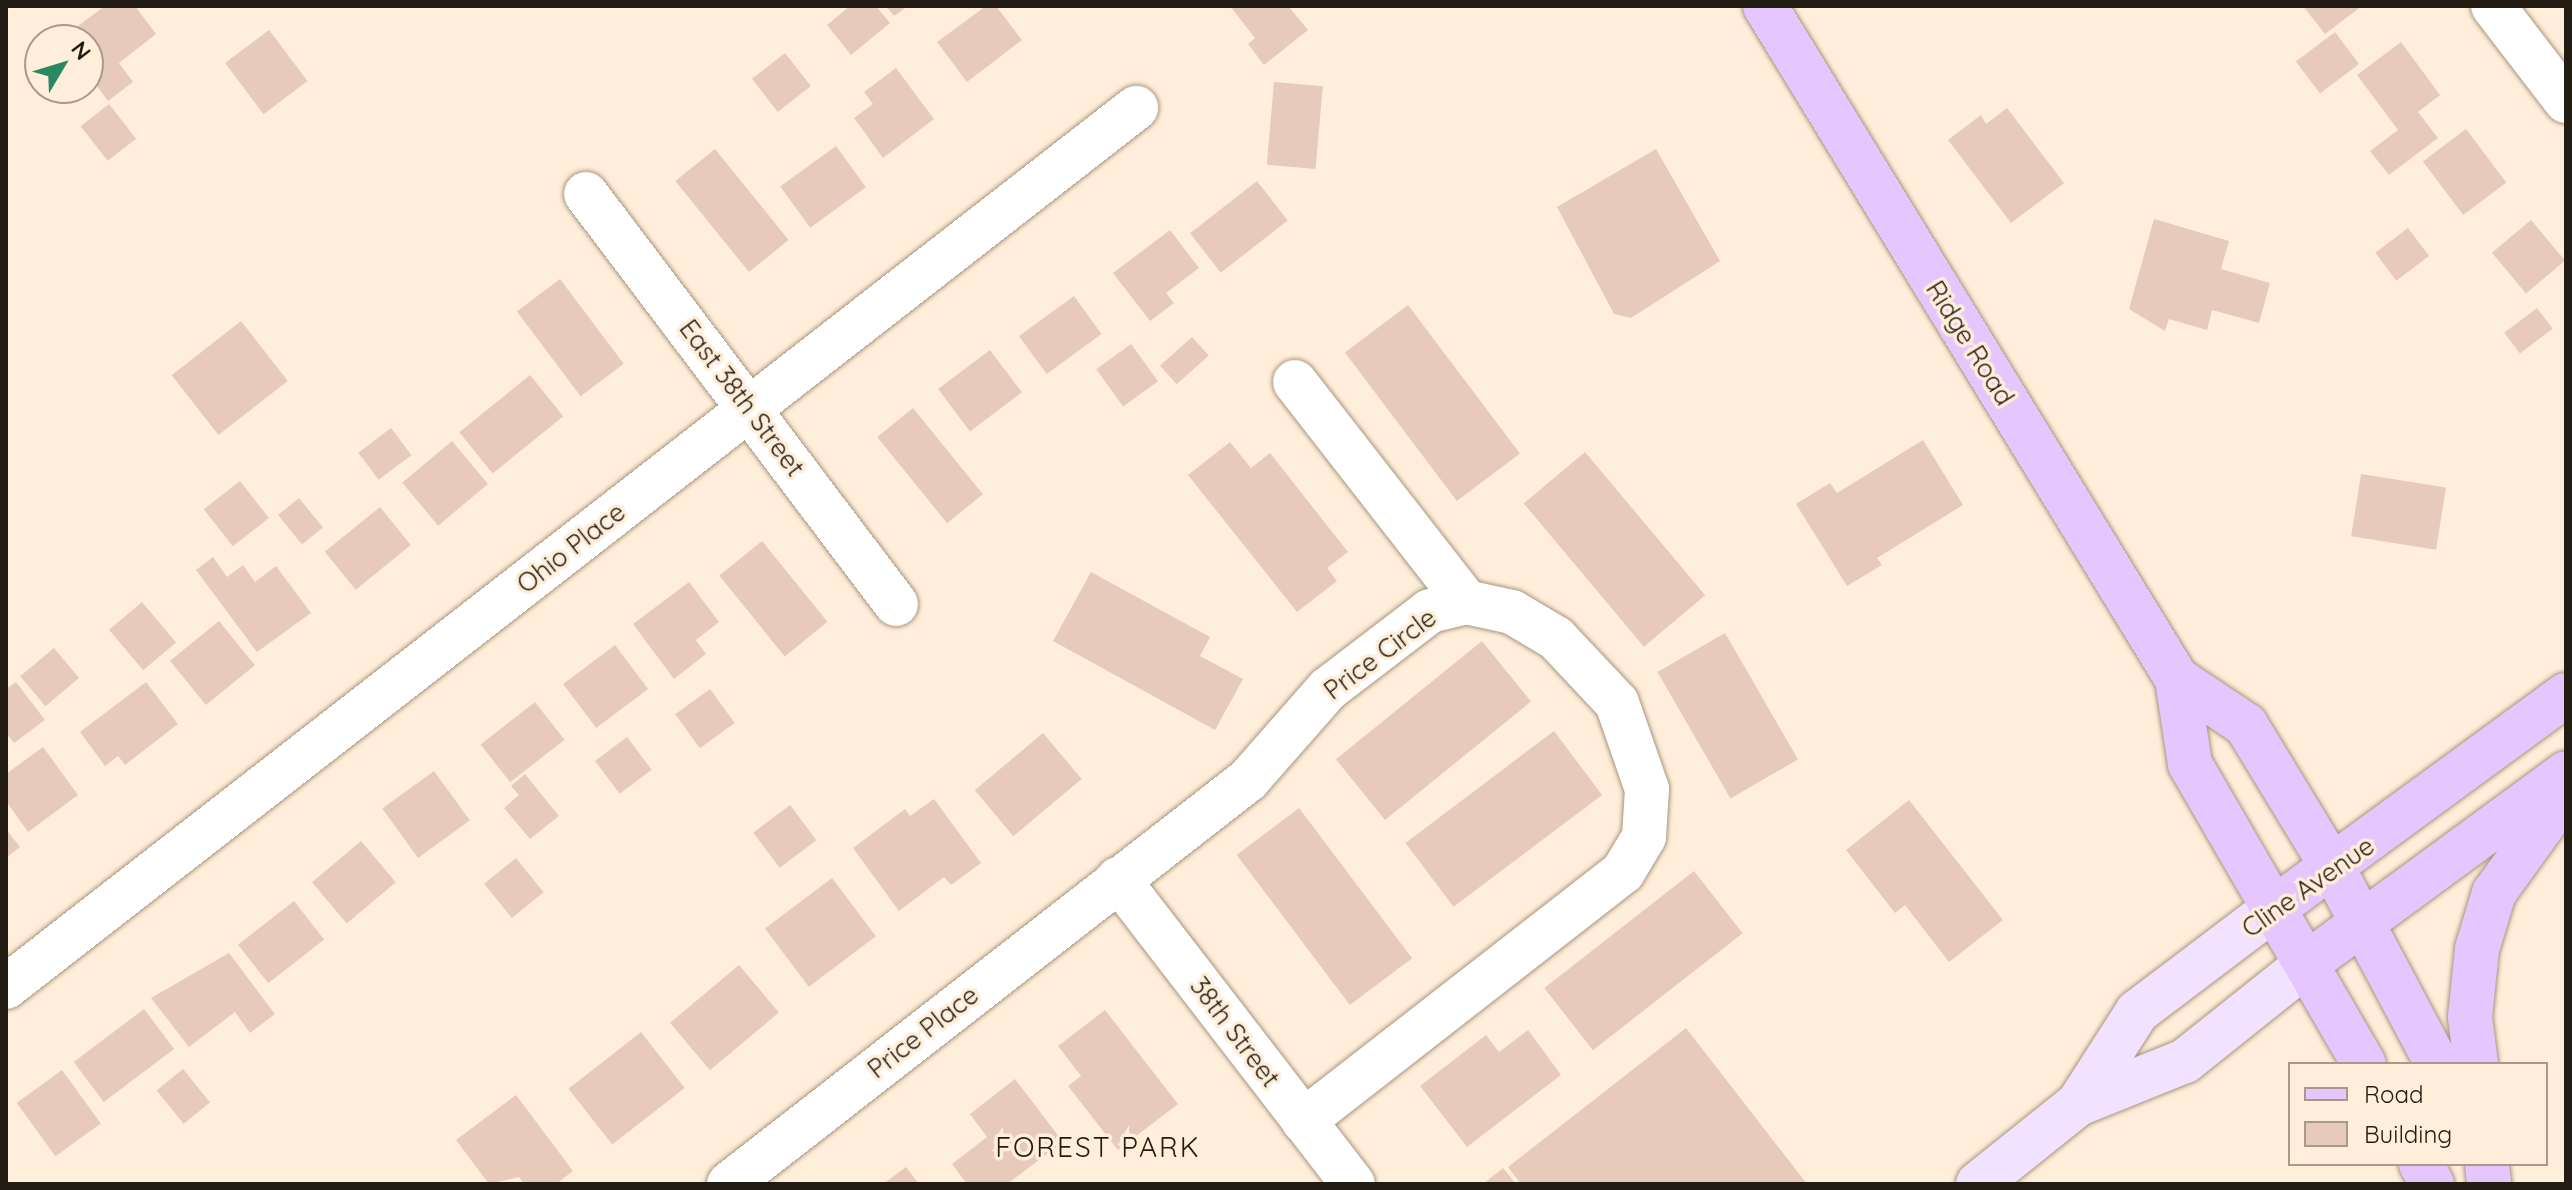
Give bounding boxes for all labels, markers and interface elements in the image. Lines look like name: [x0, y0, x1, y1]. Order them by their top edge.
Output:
north arrow: [24, 24, 104, 104]
text: N: [65, 35, 97, 65]
street label: Ridge Road: [1919, 275, 2021, 411]
street label: East 38th Street: [673, 314, 811, 482]
street label: Ohio Place: [511, 496, 631, 600]
street label: Price Circle: [1318, 602, 1442, 706]
street label: Cline Avenue: [2236, 830, 2380, 944]
street label: 38th Street: [1184, 971, 1286, 1093]
street label: Price Place: [861, 979, 985, 1085]
legend: [2288, 1062, 2548, 1166]
text: Road: [2364, 1079, 2424, 1109]
text: Building: [2364, 1119, 2452, 1149]
district label: FOREST PARK: [995, 1130, 1201, 1164]

